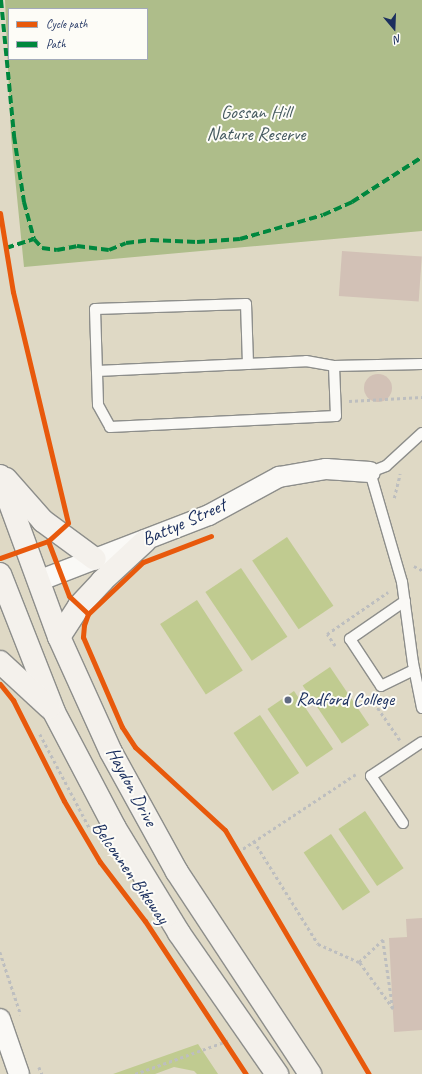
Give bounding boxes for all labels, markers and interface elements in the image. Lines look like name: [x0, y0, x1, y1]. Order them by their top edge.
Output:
legend: [8, 8, 148, 60]
north arrow: [374, 8, 414, 48]
text: Cycle path: [46, 16, 88, 32]
text: N: [392, 32, 403, 47]
text: Path: [46, 36, 66, 52]
park label: Gossan Hill Nature Reserve: [207, 102, 305, 146]
street label: Battye Street: [139, 494, 229, 552]
place label: Radford College: [296, 689, 394, 711]
marker: Radford College: [283, 695, 293, 705]
street label: Haydon Drive: [101, 743, 161, 831]
street label: Belconnen Bikeway: [86, 817, 174, 929]

